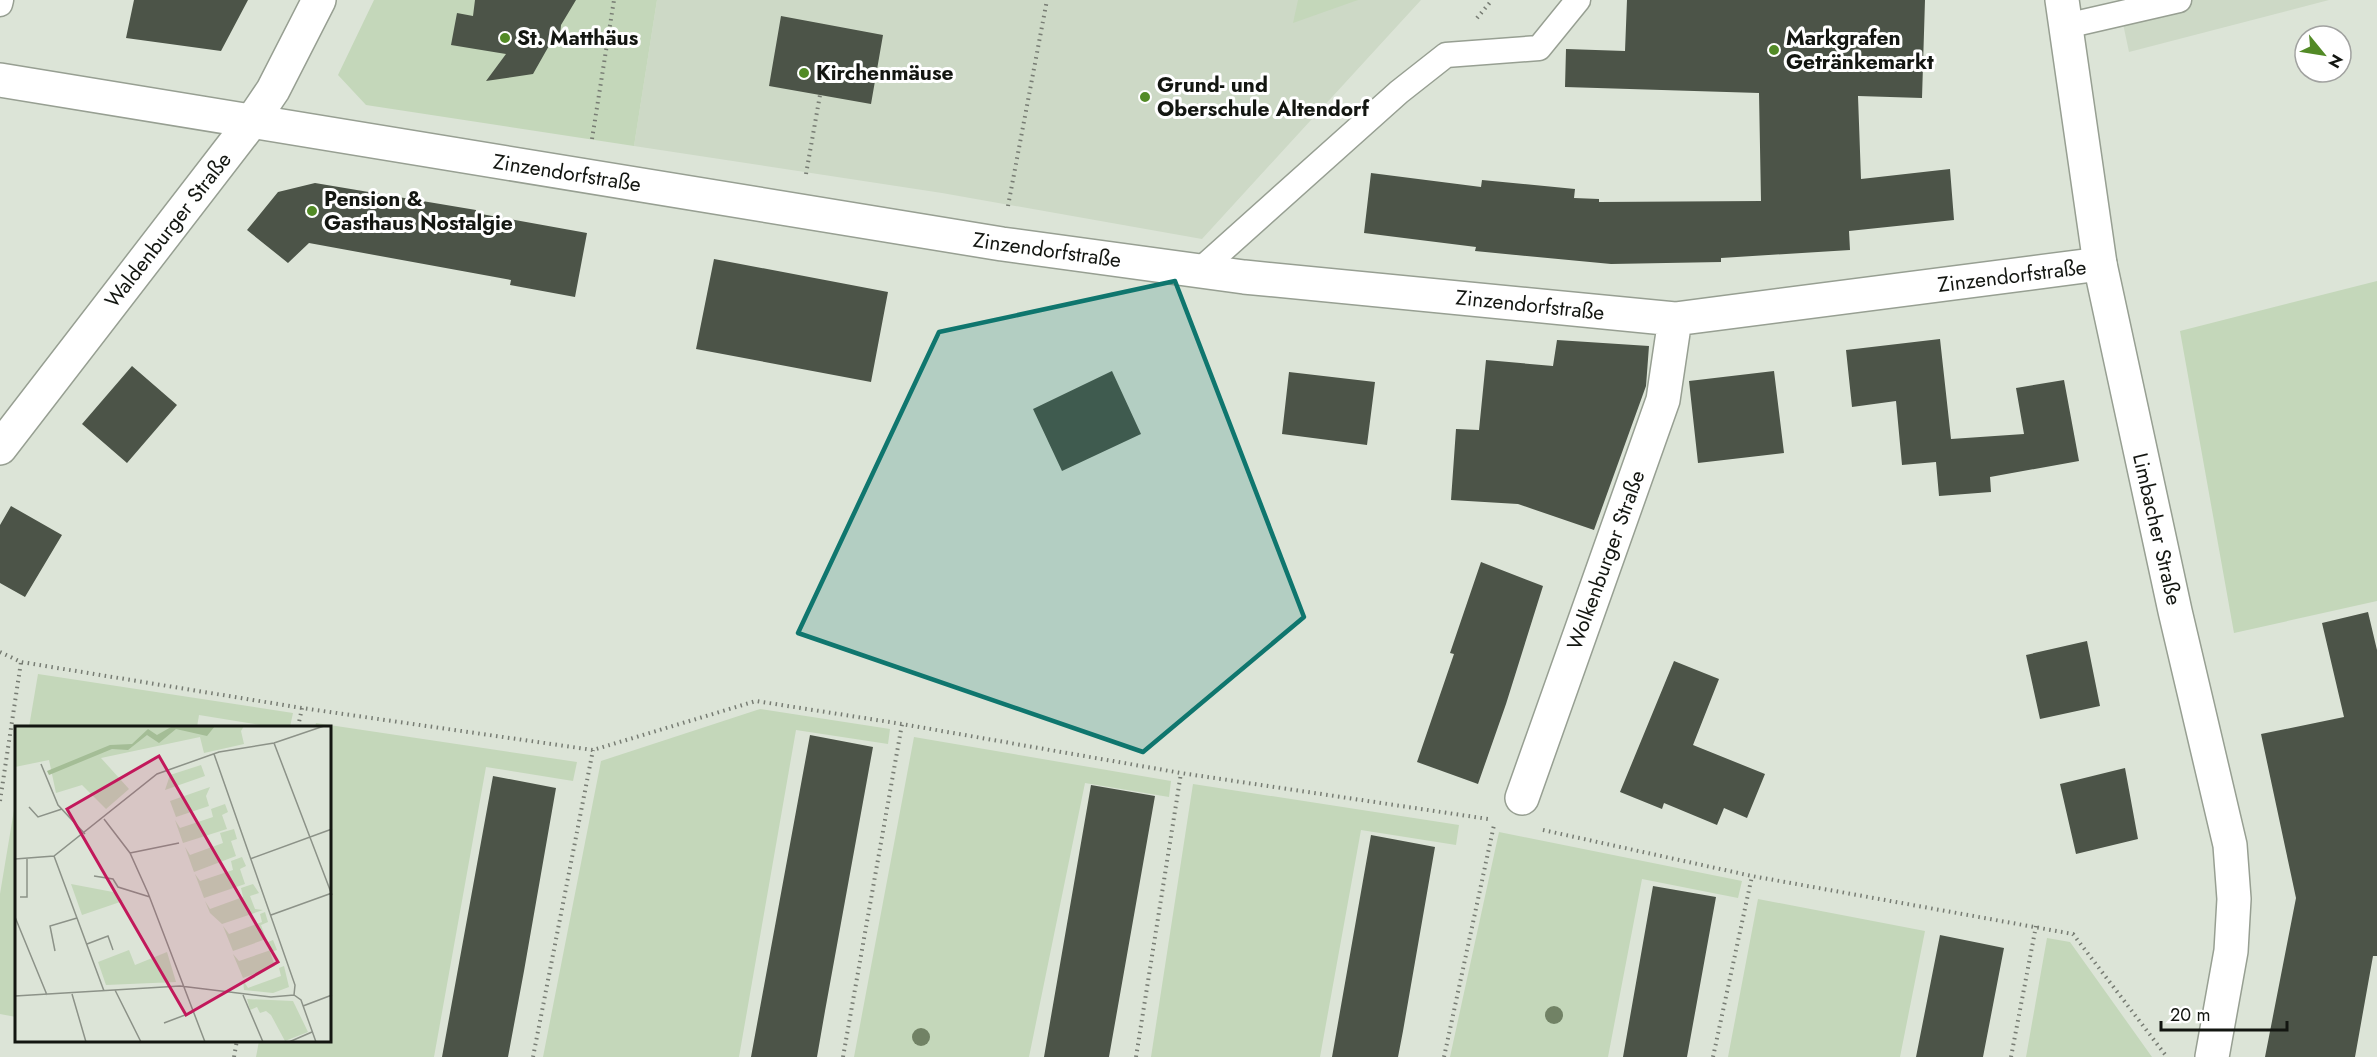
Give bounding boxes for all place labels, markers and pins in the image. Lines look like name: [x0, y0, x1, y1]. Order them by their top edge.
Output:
place label: St. Matthäus: [517, 23, 639, 53]
place label: Markgrafen Getränkemarkt: [1786, 23, 1934, 77]
marker: St. Matthäus: [498, 31, 512, 45]
marker: Markgrafen Getränkemarkt: [1767, 43, 1781, 57]
place label: Kirchenmäuse: [816, 58, 954, 88]
marker: Kirchenmäuse: [797, 66, 811, 80]
place label: Grund- und Oberschule Altendorf: [1157, 70, 1370, 124]
marker: Grund- und Oberschule Altendorf: [1138, 90, 1152, 104]
place label: Pension & Gasthaus Nostalgie: [324, 184, 513, 238]
marker: Pension & Gasthaus Nostalgie: [305, 204, 319, 218]

